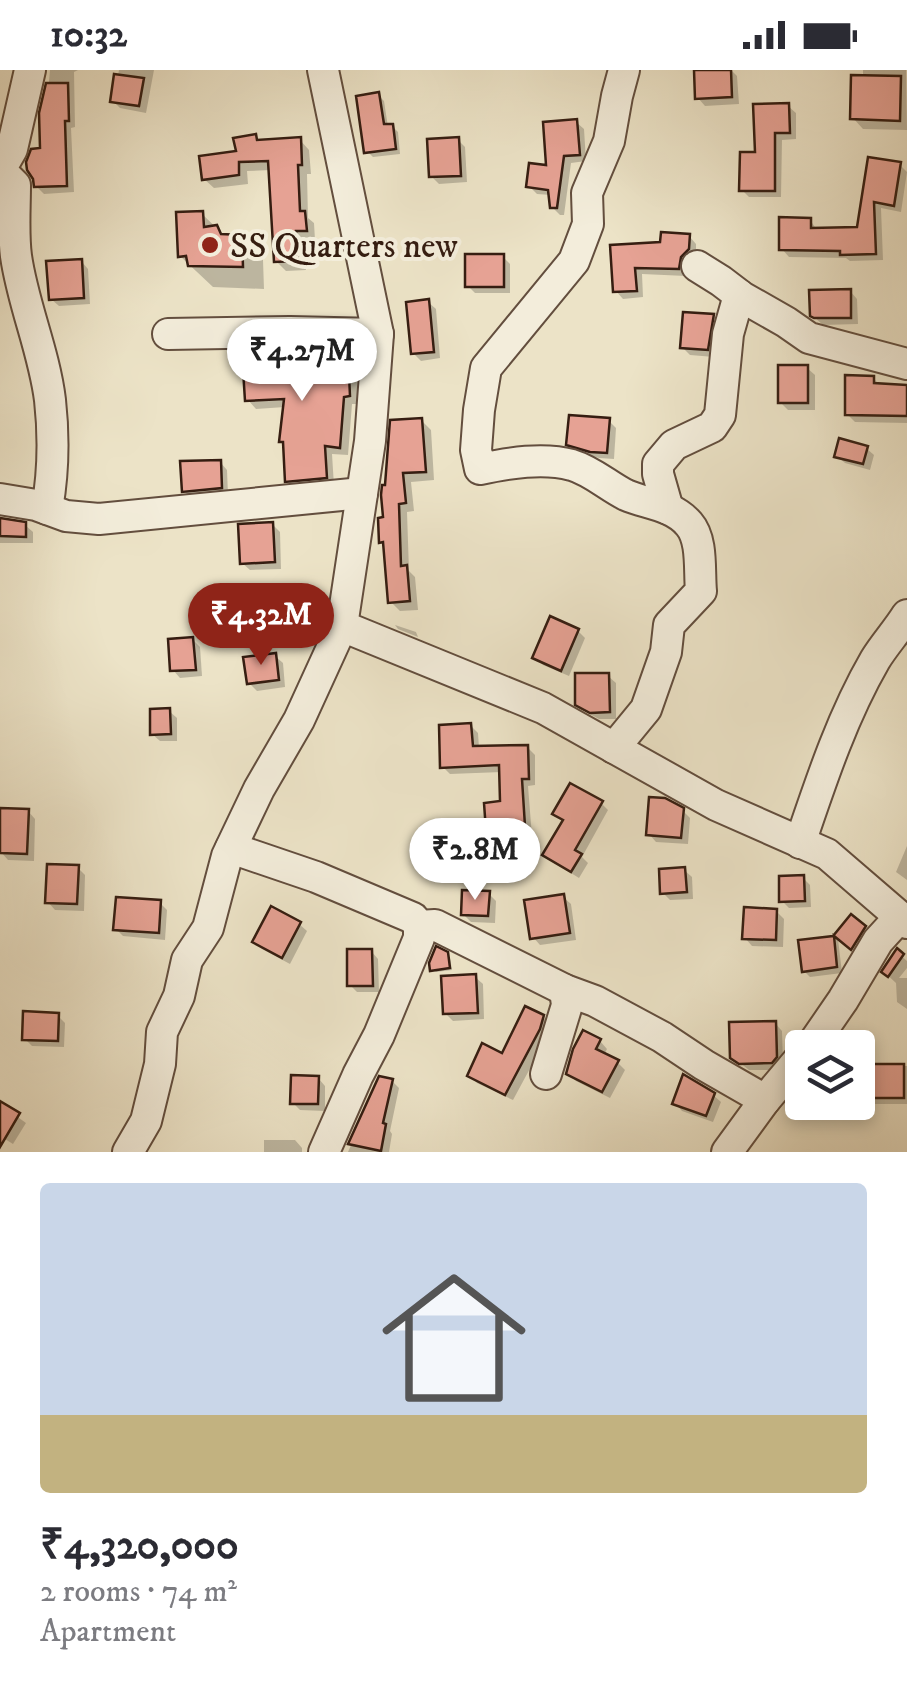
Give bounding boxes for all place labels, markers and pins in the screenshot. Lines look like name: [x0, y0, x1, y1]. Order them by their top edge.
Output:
place label: SS Quarters new: [230, 225, 458, 269]
marker: SS Quarters new: [199, 234, 221, 256]
pin: ₹4.27M: [221, 319, 383, 404]
pin: ₹4.32M: [180, 583, 342, 668]
pin: ₹2.8M: [405, 818, 545, 903]

